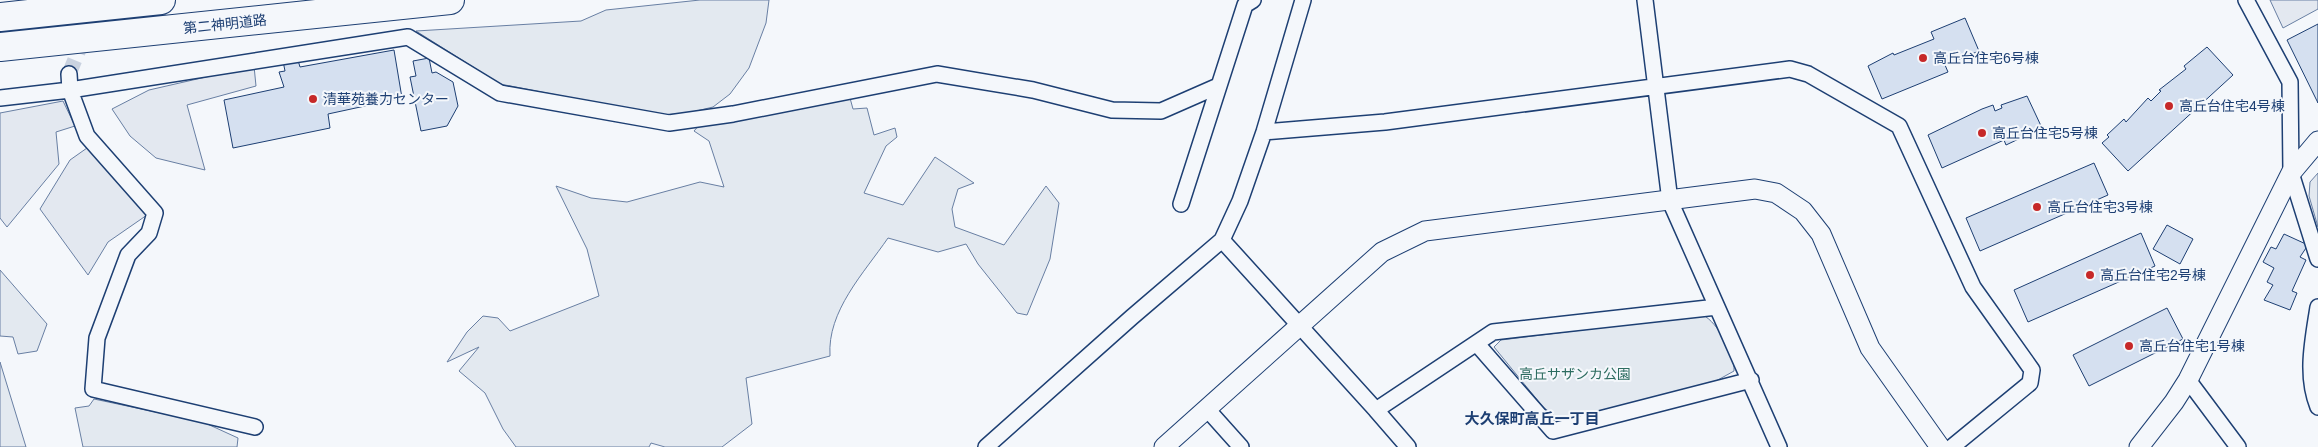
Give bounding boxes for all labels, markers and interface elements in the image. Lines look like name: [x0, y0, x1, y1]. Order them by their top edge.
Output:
street label: 第二神明道路: [182, 12, 268, 36]
place label: 高丘台住宅6号棟: [1933, 50, 2039, 66]
marker: 高丘台住宅6号棟: [1917, 52, 1929, 64]
place label: 清華苑養力センター: [323, 91, 449, 107]
marker: 清華苑養力センター: [307, 93, 319, 105]
place label: 高丘台住宅4号棟: [2179, 98, 2285, 114]
marker: 高丘台住宅4号棟: [2163, 100, 2175, 112]
place label: 高丘台住宅5号棟: [1992, 125, 2098, 141]
marker: 高丘台住宅5号棟: [1976, 127, 1988, 139]
place label: 高丘台住宅3号棟: [2047, 199, 2153, 215]
marker: 高丘台住宅3号棟: [2031, 201, 2043, 213]
place label: 高丘台住宅2号棟: [2100, 267, 2206, 283]
marker: 高丘台住宅2号棟: [2084, 269, 2096, 281]
place label: 高丘台住宅1号棟: [2139, 338, 2245, 354]
marker: 高丘台住宅1号棟: [2123, 340, 2135, 352]
park label: 高丘サザンカ公園: [1519, 366, 1631, 382]
district label: 大久保町高丘一丁目: [1464, 410, 1600, 427]

